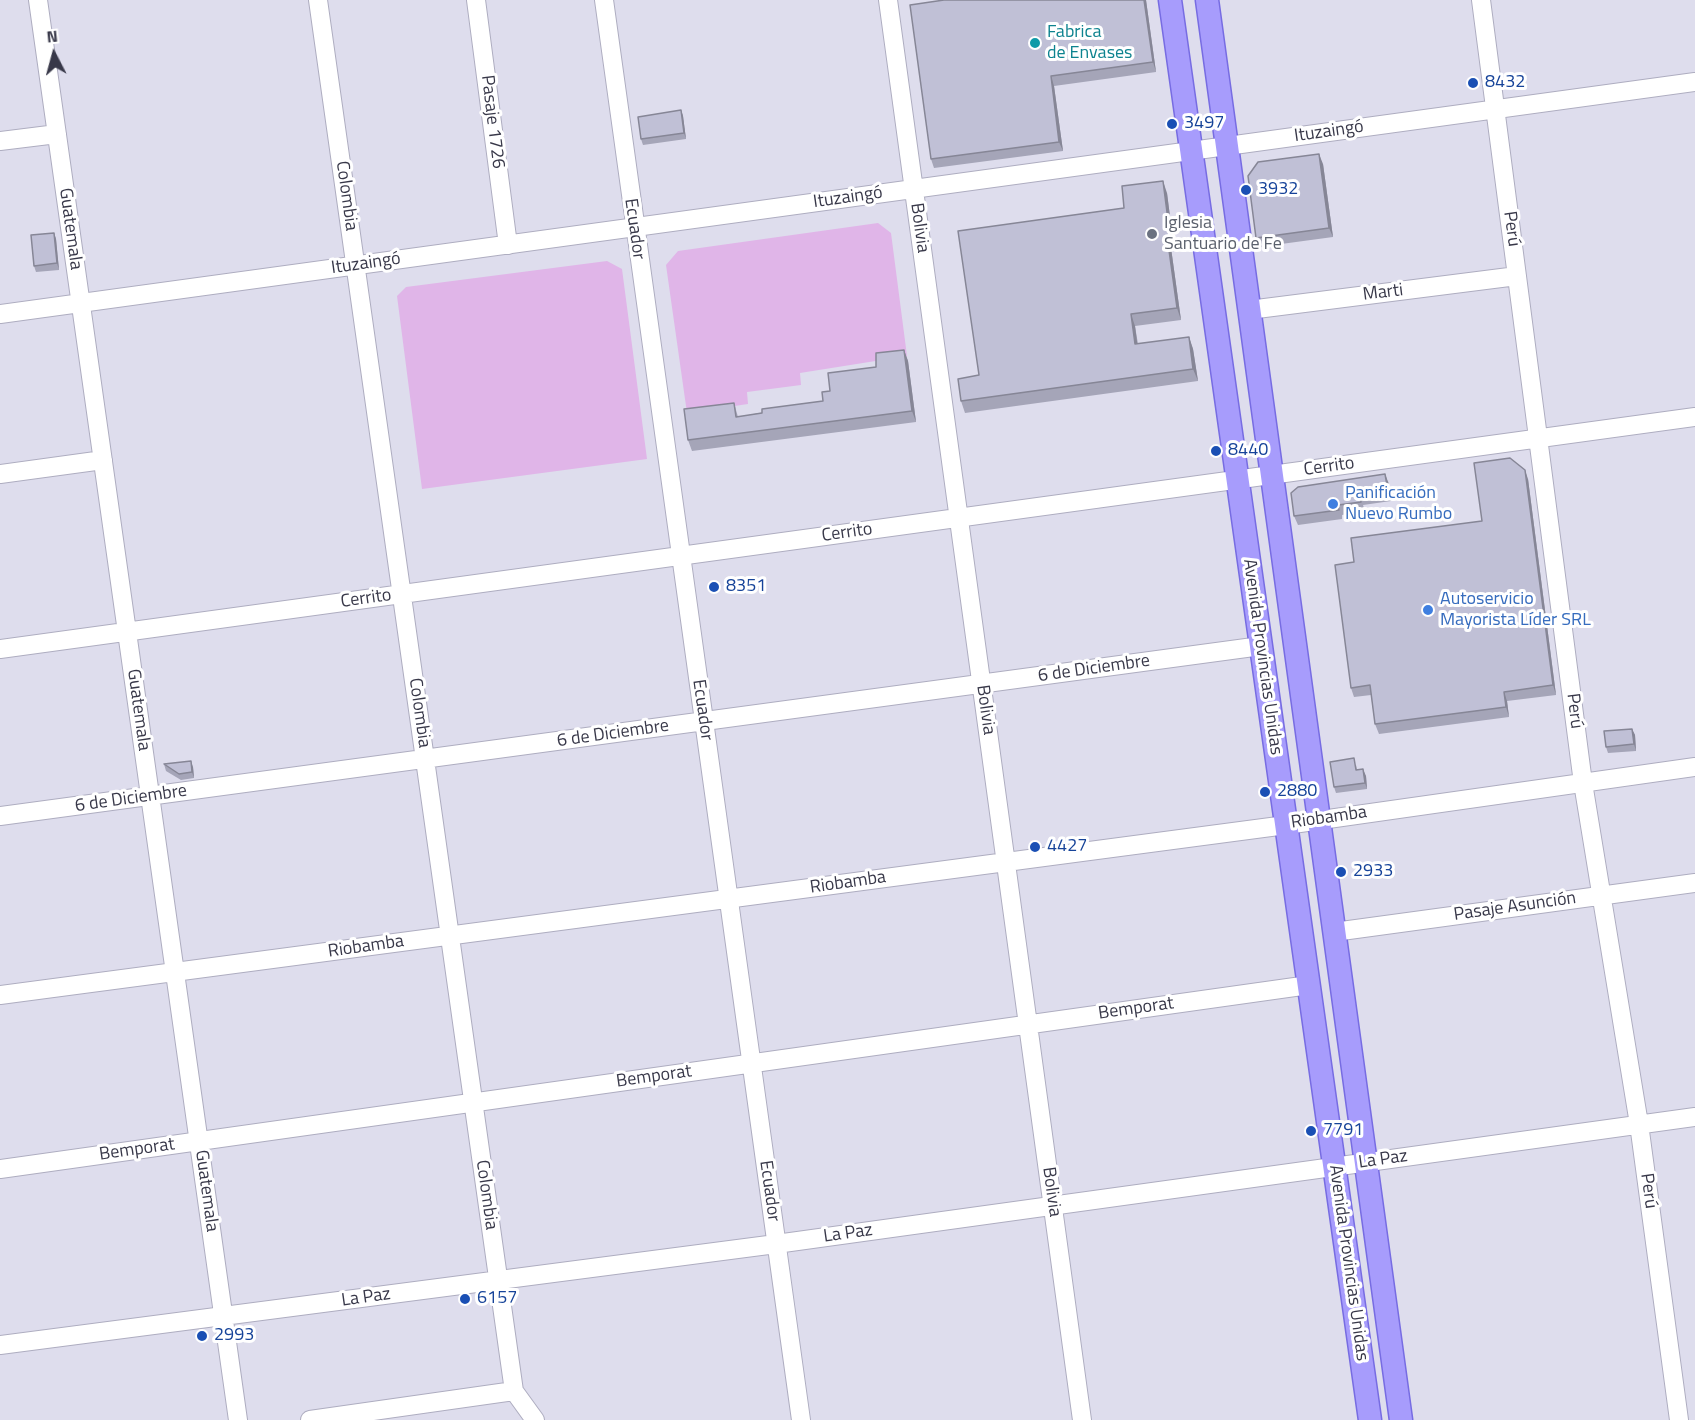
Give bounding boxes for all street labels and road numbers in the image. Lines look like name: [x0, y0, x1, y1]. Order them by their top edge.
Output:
street label: Pasaje 1726: [476, 74, 508, 170]
street label: Ituzaingó: [1293, 116, 1365, 148]
street label: Colombia: [330, 160, 362, 232]
street label: Ituzaingó: [812, 182, 884, 214]
street label: Guatemala: [54, 187, 86, 271]
street label: Ecuador: [619, 197, 649, 261]
street label: Bolivia: [905, 202, 933, 254]
street label: Perú: [1498, 210, 1524, 248]
street label: Ituzaingó: [330, 248, 402, 280]
street label: Marti: [1362, 280, 1404, 306]
street label: Cerrito: [1302, 453, 1356, 481]
street label: Cerrito: [820, 519, 874, 547]
street label: Avenida Provincias Unidas: [1238, 558, 1286, 756]
street label: Cerrito: [339, 585, 393, 613]
street label: 6 de Diciembre: [1037, 650, 1151, 688]
street label: Guatemala: [122, 668, 154, 752]
street label: Colombia: [403, 677, 435, 749]
street label: Ecuador: [687, 678, 717, 742]
street label: Bolivia: [971, 684, 999, 736]
street label: Perú: [1561, 692, 1587, 730]
street label: 6 de Diciembre: [556, 715, 670, 753]
street label: 6 de Diciembre: [74, 780, 188, 818]
street label: Riobamba: [1290, 802, 1368, 834]
street label: Riobamba: [809, 867, 887, 899]
street label: Pasaje Asunción: [1452, 888, 1578, 926]
street label: Riobamba: [327, 931, 405, 963]
street label: Bemporat: [1097, 993, 1175, 1025]
street label: Bemporat: [615, 1061, 693, 1093]
street label: Bemporat: [98, 1134, 176, 1166]
street label: La Paz: [1357, 1146, 1409, 1174]
street label: Guatemala: [190, 1149, 222, 1233]
street label: Colombia: [470, 1159, 502, 1231]
street label: Ecuador: [754, 1159, 784, 1223]
street label: Avenida Provincias Unidas: [1324, 1164, 1372, 1362]
street label: Bolivia: [1037, 1166, 1065, 1218]
street label: Perú: [1635, 1172, 1661, 1210]
street label: La Paz: [822, 1220, 874, 1248]
street label: La Paz: [340, 1284, 392, 1312]

